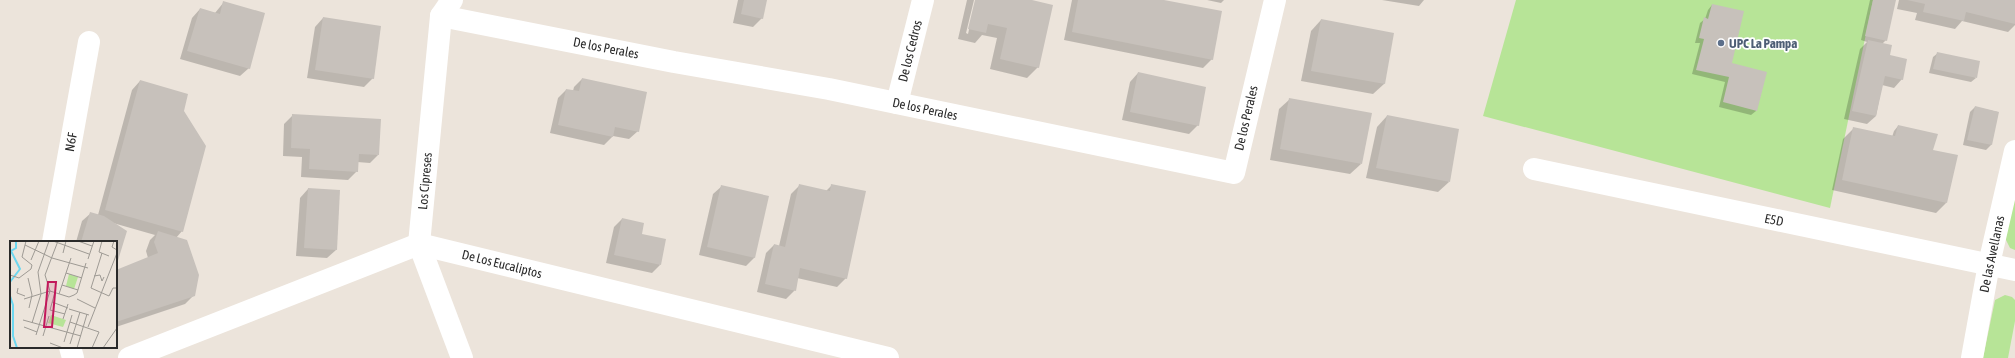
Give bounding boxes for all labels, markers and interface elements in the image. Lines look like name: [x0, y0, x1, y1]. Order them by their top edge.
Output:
street label: De los Cedros: [895, 18, 925, 83]
street label: De los Perales: [572, 34, 640, 62]
place label: UPC La Pampa: [1729, 36, 1797, 51]
marker: UPC La Pampa: [1716, 38, 1726, 48]
street label: De los Perales: [1231, 84, 1261, 152]
street label: De los Perales: [891, 95, 959, 123]
street label: N6F: [62, 131, 80, 153]
street label: Los Cipreses: [415, 151, 435, 210]
street label: E5D: [1763, 211, 1785, 229]
street label: De las Avellanas: [1977, 214, 2008, 294]
inset map: [10, 241, 117, 348]
street label: De Los Eucaliptos: [460, 247, 544, 281]

